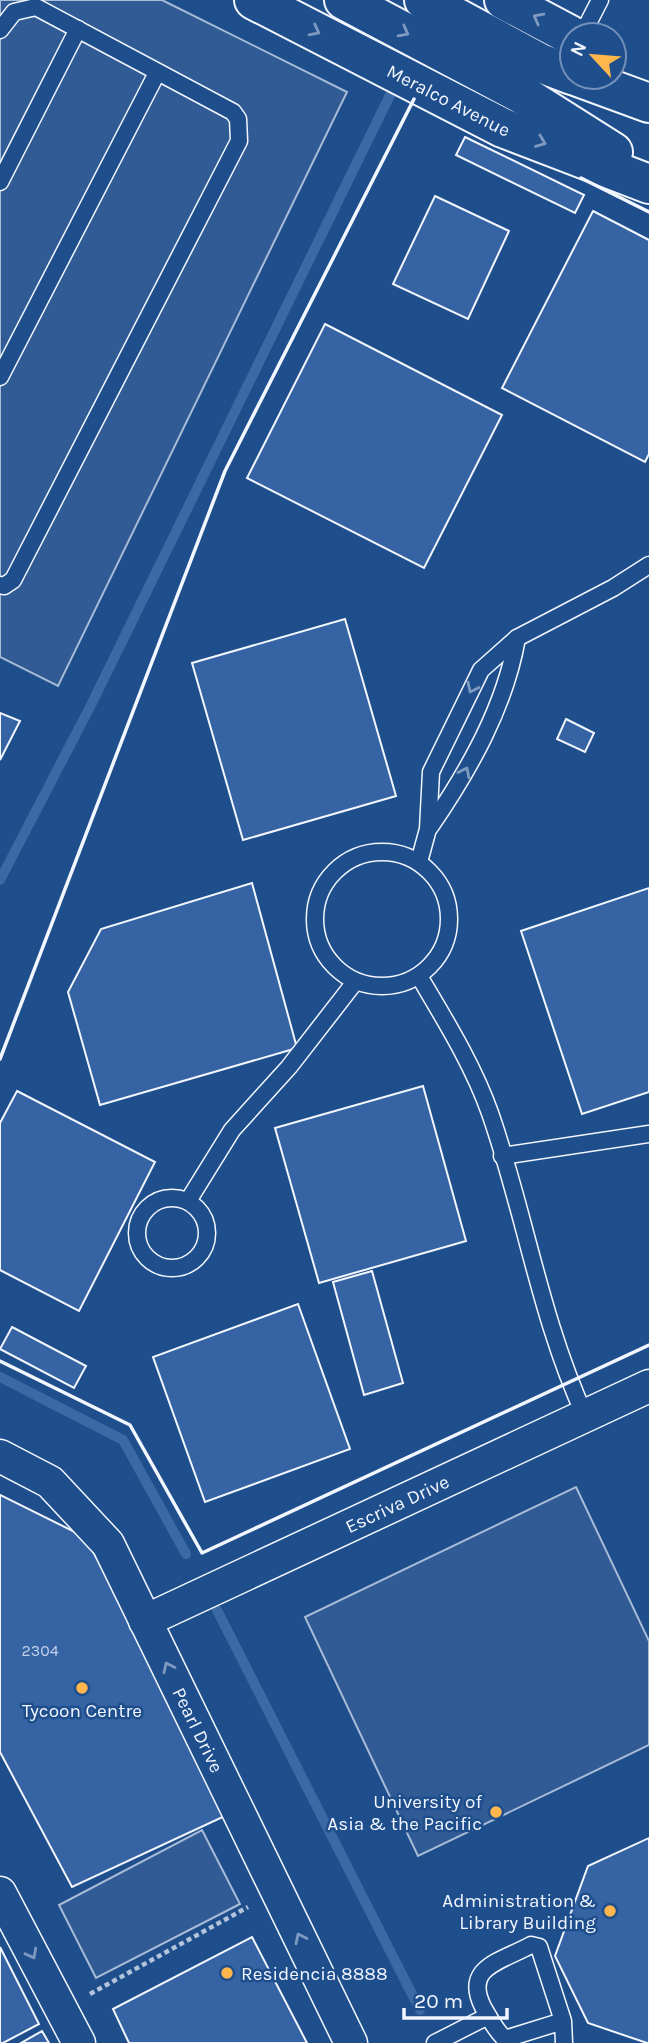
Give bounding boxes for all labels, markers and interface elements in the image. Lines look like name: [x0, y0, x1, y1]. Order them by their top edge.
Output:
one-way arrow: [533, 13, 545, 26]
north arrow: [558, 21, 628, 91]
one-way arrow: [308, 23, 320, 37]
one-way arrow: [397, 24, 409, 37]
text: N: [566, 38, 591, 60]
street label: Meralco Avenue: [383, 60, 513, 142]
one-way arrow: [534, 134, 546, 148]
one-way arrow: [467, 681, 481, 693]
one-way arrow: [457, 767, 471, 779]
street label: Escriva Drive: [342, 1471, 453, 1538]
house number: 2304: [21, 1641, 59, 1660]
one-way arrow: [162, 1662, 176, 1674]
marker: Tycoon Centre: [74, 1680, 90, 1696]
street label: Pearl Drive: [168, 1684, 228, 1776]
place label: Tycoon Centre: [22, 1700, 142, 1722]
place label: University of Asia & the Pacific: [327, 1791, 482, 1835]
marker: University of Asia & the Pacific: [488, 1804, 504, 1820]
place label: Administration & Library Building: [442, 1890, 596, 1934]
marker: Administration & Library Building: [602, 1903, 618, 1919]
one-way arrow: [294, 1933, 308, 1945]
one-way arrow: [24, 1946, 37, 1959]
place label: Residencia 8888: [241, 1963, 388, 1985]
marker: Residencia 8888: [219, 1965, 235, 1981]
scale bar: [404, 1976, 507, 2020]
text: 20 m: [414, 1989, 463, 2013]

